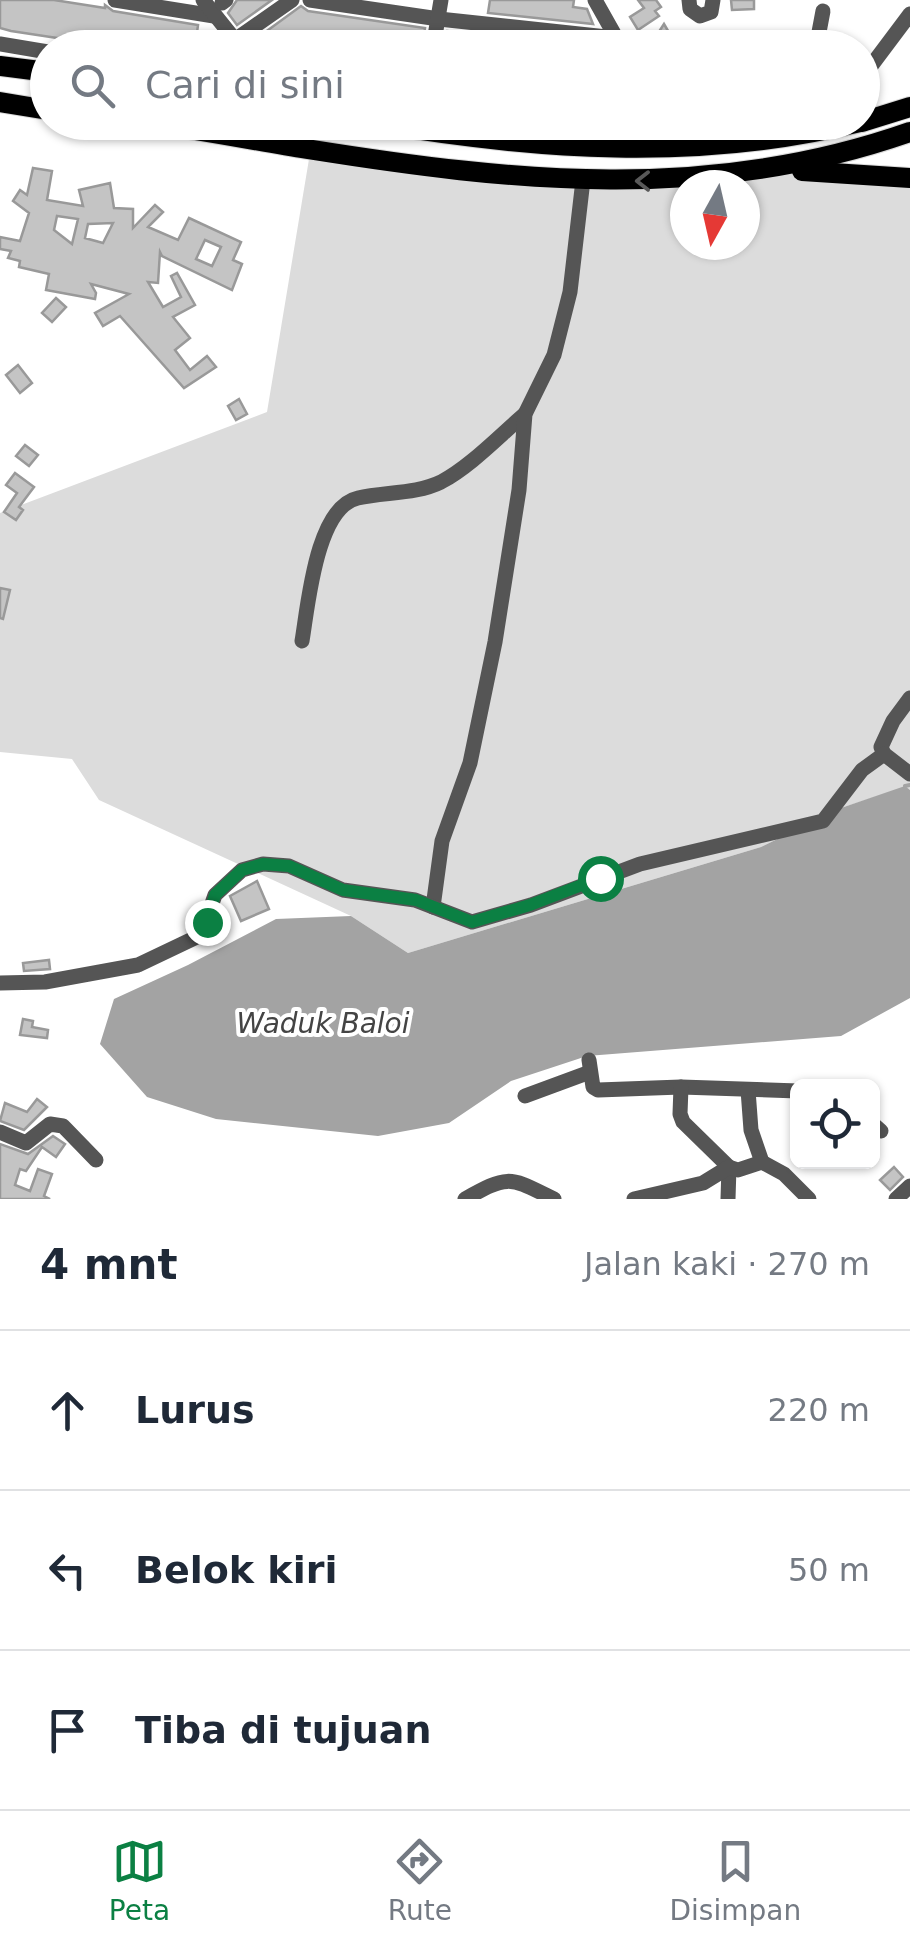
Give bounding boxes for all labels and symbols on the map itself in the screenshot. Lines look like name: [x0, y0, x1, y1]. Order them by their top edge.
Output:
one-way arrow: [635, 170, 650, 192]
north arrow: [670, 170, 760, 260]
route start: [578, 856, 624, 902]
route end: [185, 900, 231, 946]
water label: Waduk Baloi: [236, 1007, 410, 1040]

